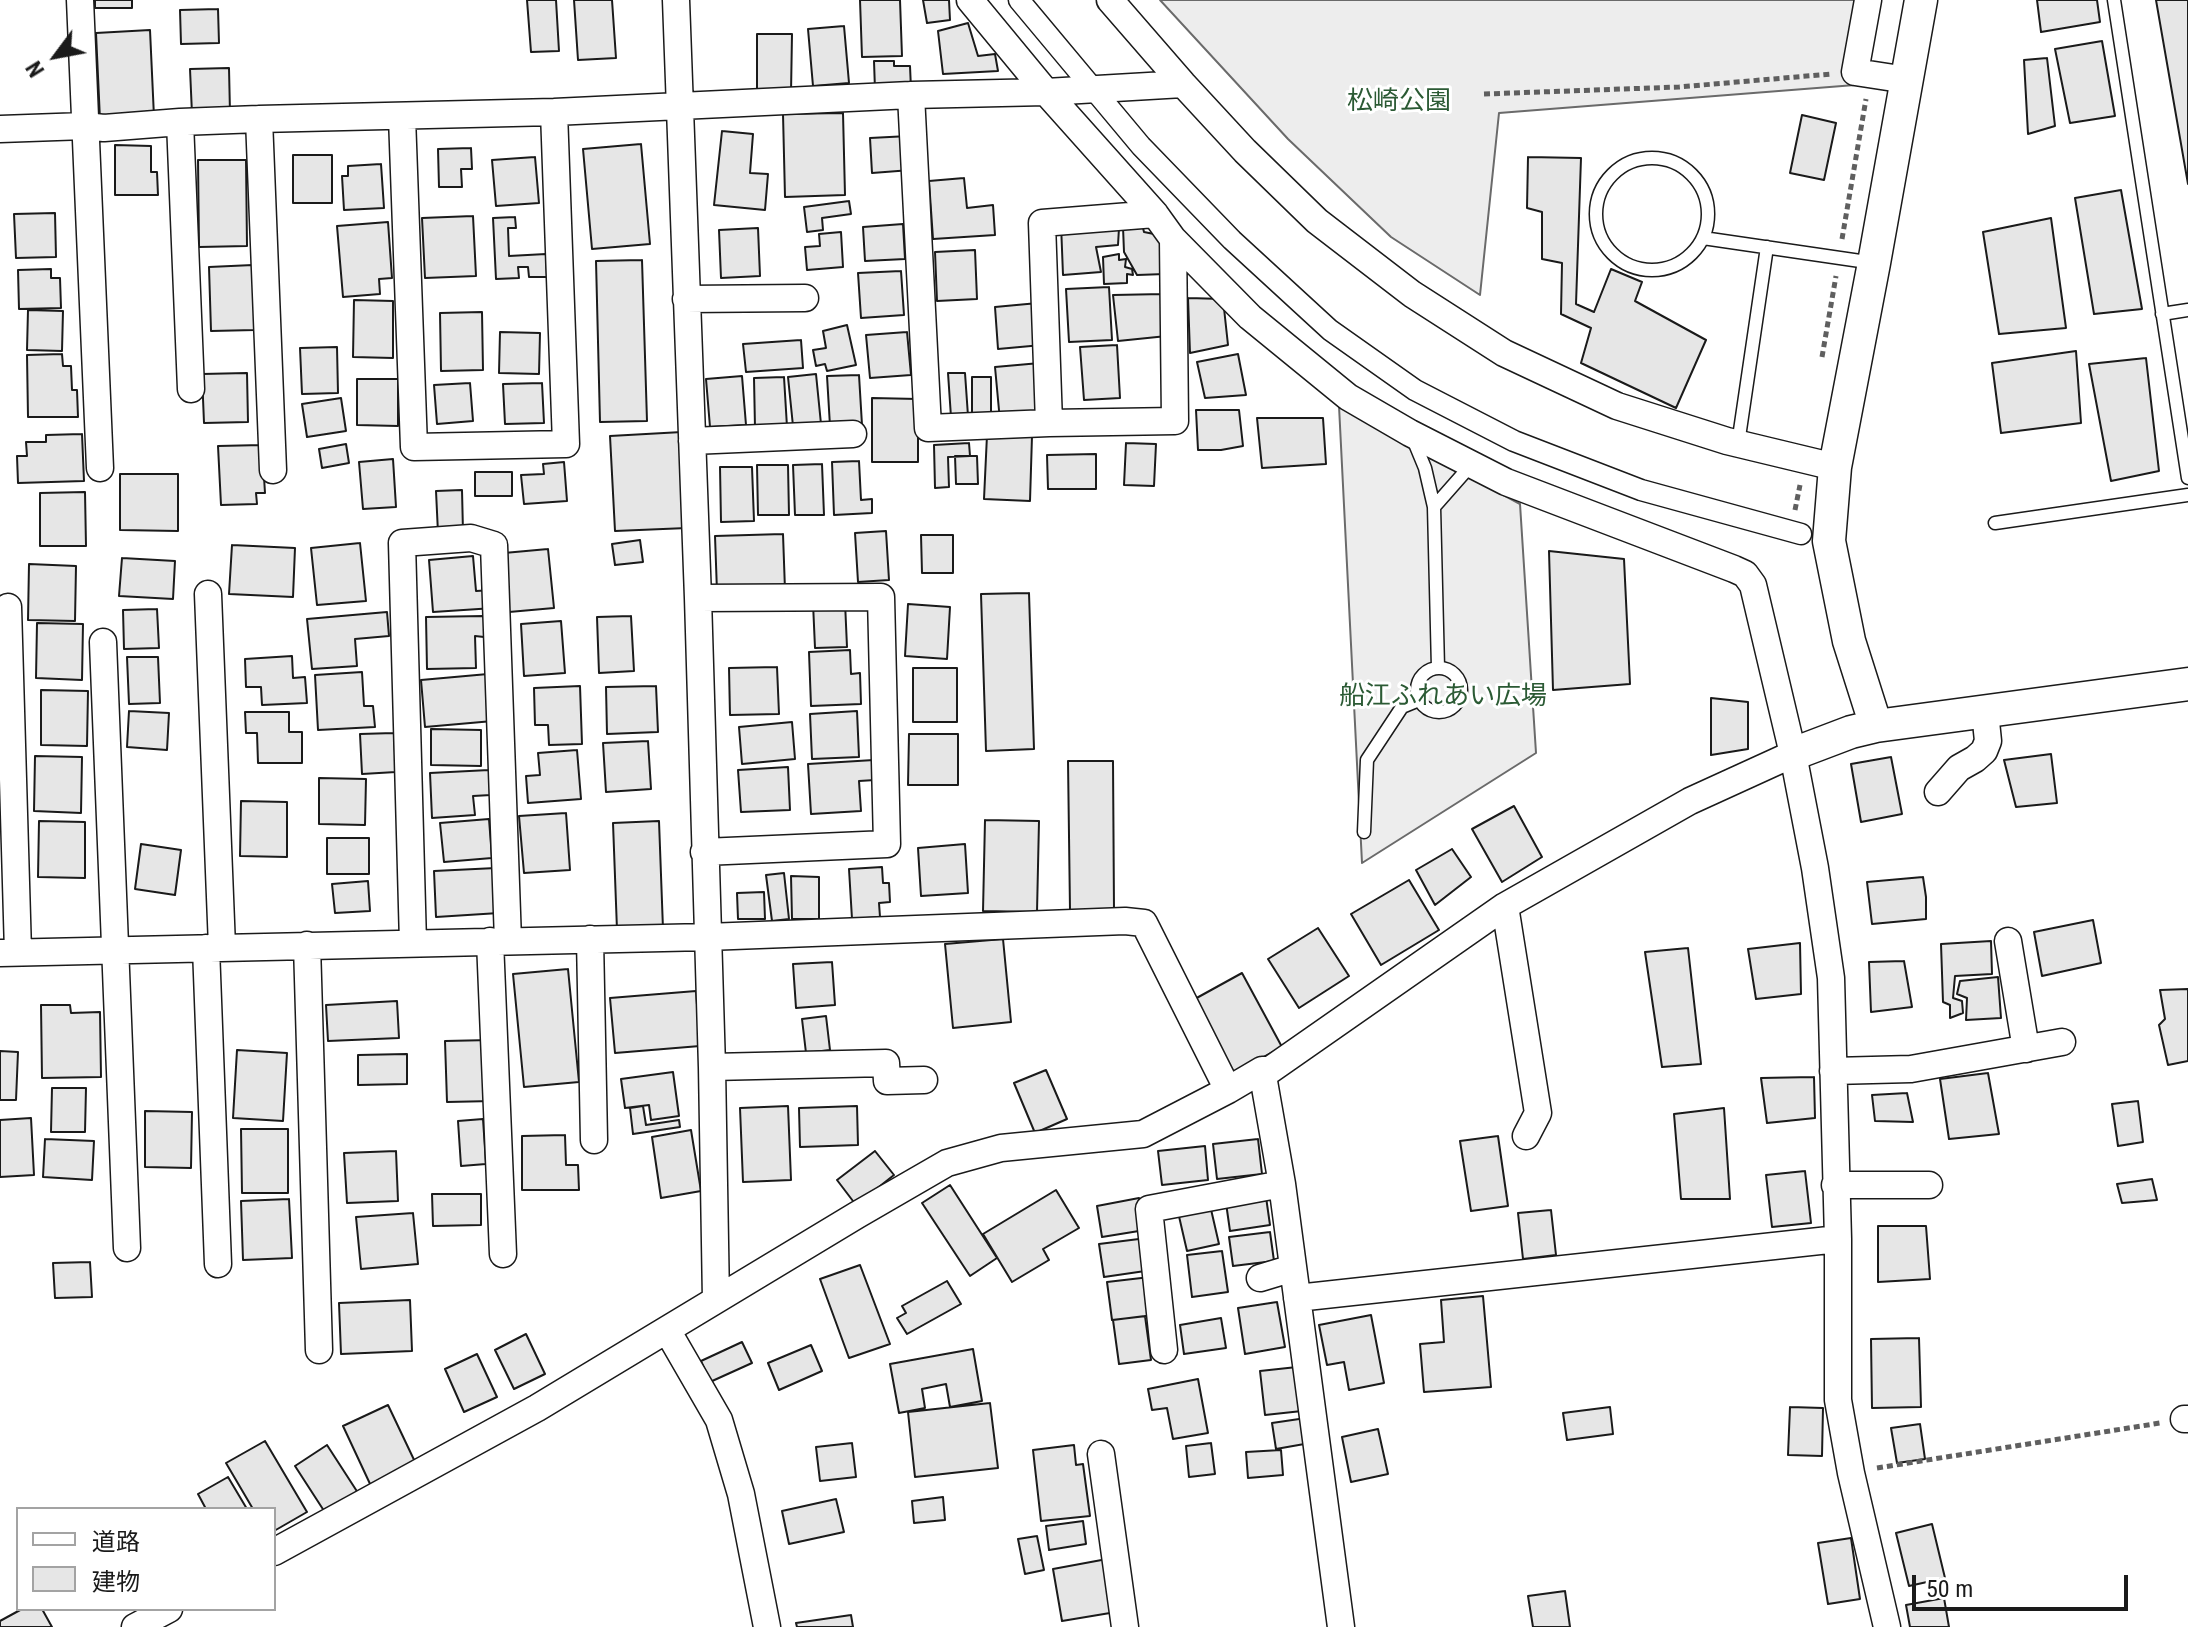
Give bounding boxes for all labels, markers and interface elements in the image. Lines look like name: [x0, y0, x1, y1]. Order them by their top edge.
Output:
north arrow: [16, 16, 96, 96]
text: N: [21, 57, 49, 81]
park label: 松崎公園: [1347, 86, 1451, 118]
park label: 船江ふれあい広場: [1339, 681, 1547, 713]
legend: [16, 1507, 276, 1611]
text: 道路: [92, 1528, 140, 1556]
scale bar: [1916, 1559, 2132, 1609]
text: 建物: [92, 1568, 140, 1596]
text: 50 m: [1926, 1575, 1973, 1603]

